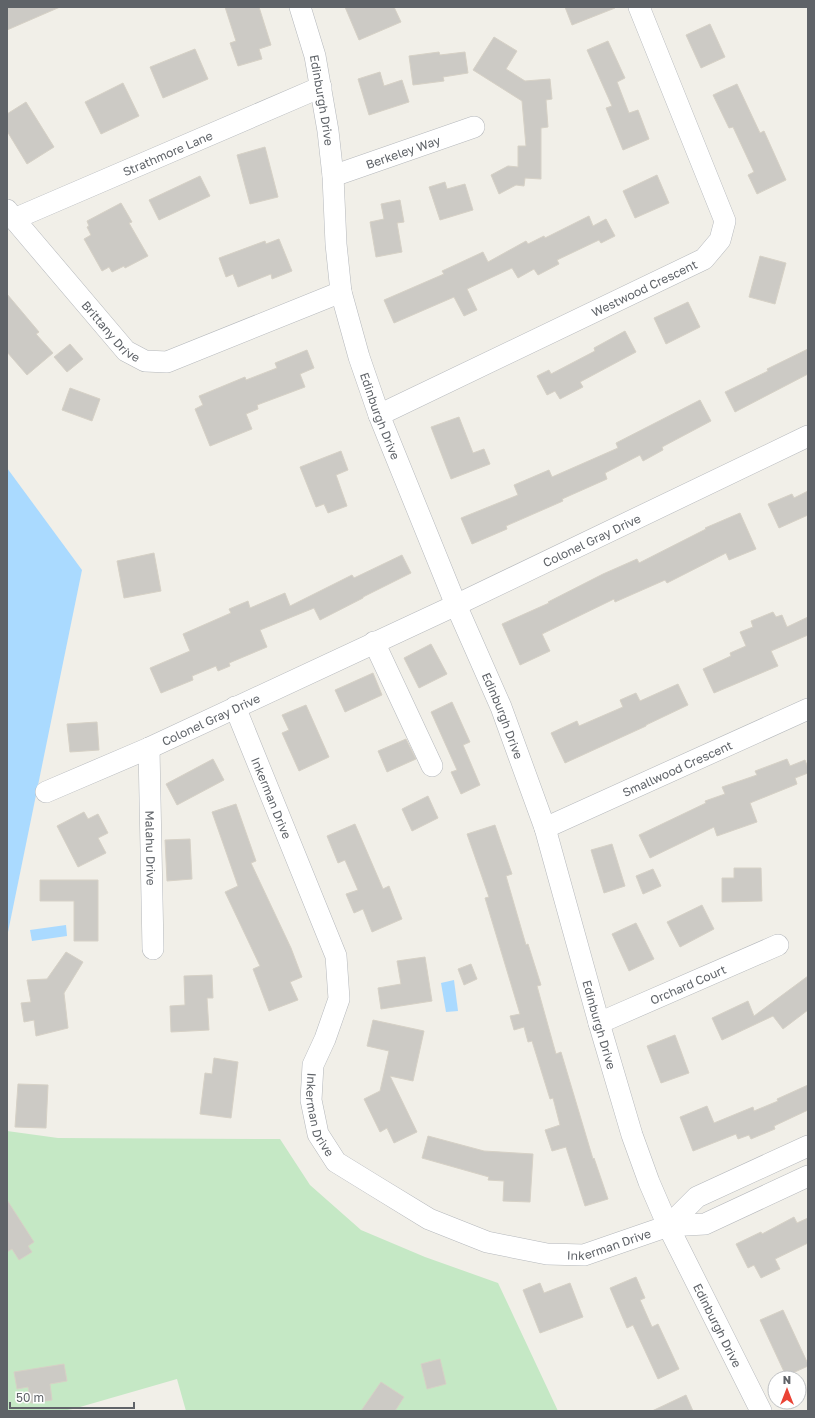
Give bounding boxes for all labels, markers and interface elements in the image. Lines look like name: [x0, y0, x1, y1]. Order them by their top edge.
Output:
street label: Edinburgh Drive: [307, 54, 337, 146]
street label: Strathmore Lane: [120, 127, 215, 179]
street label: Berkeley Way: [364, 132, 442, 172]
street label: Westwood Crescent: [589, 256, 699, 320]
street label: Brittany Drive: [79, 297, 143, 365]
street label: Edinburgh Drive: [357, 370, 404, 462]
street label: Colonel Gray Drive: [540, 510, 643, 570]
street label: Edinburgh Drive: [479, 670, 527, 761]
street label: Colonel Gray Drive: [159, 690, 262, 749]
street label: Smallwood Crescent: [620, 737, 734, 800]
street label: Inkerman Drive: [249, 755, 295, 841]
street label: Malahu Drive: [143, 810, 159, 886]
street label: Orchard Court: [648, 961, 728, 1007]
street label: Edinburgh Drive: [580, 978, 620, 1071]
street label: Inkerman Drive: [303, 1072, 338, 1159]
street label: Inkerman Drive: [567, 1225, 653, 1263]
street label: Edinburgh Drive: [690, 1281, 745, 1370]
north arrow: [767, 1370, 807, 1410]
text: N: [783, 1373, 791, 1386]
scale bar: [10, 1384, 134, 1410]
text: 50 m: [16, 1390, 44, 1405]

